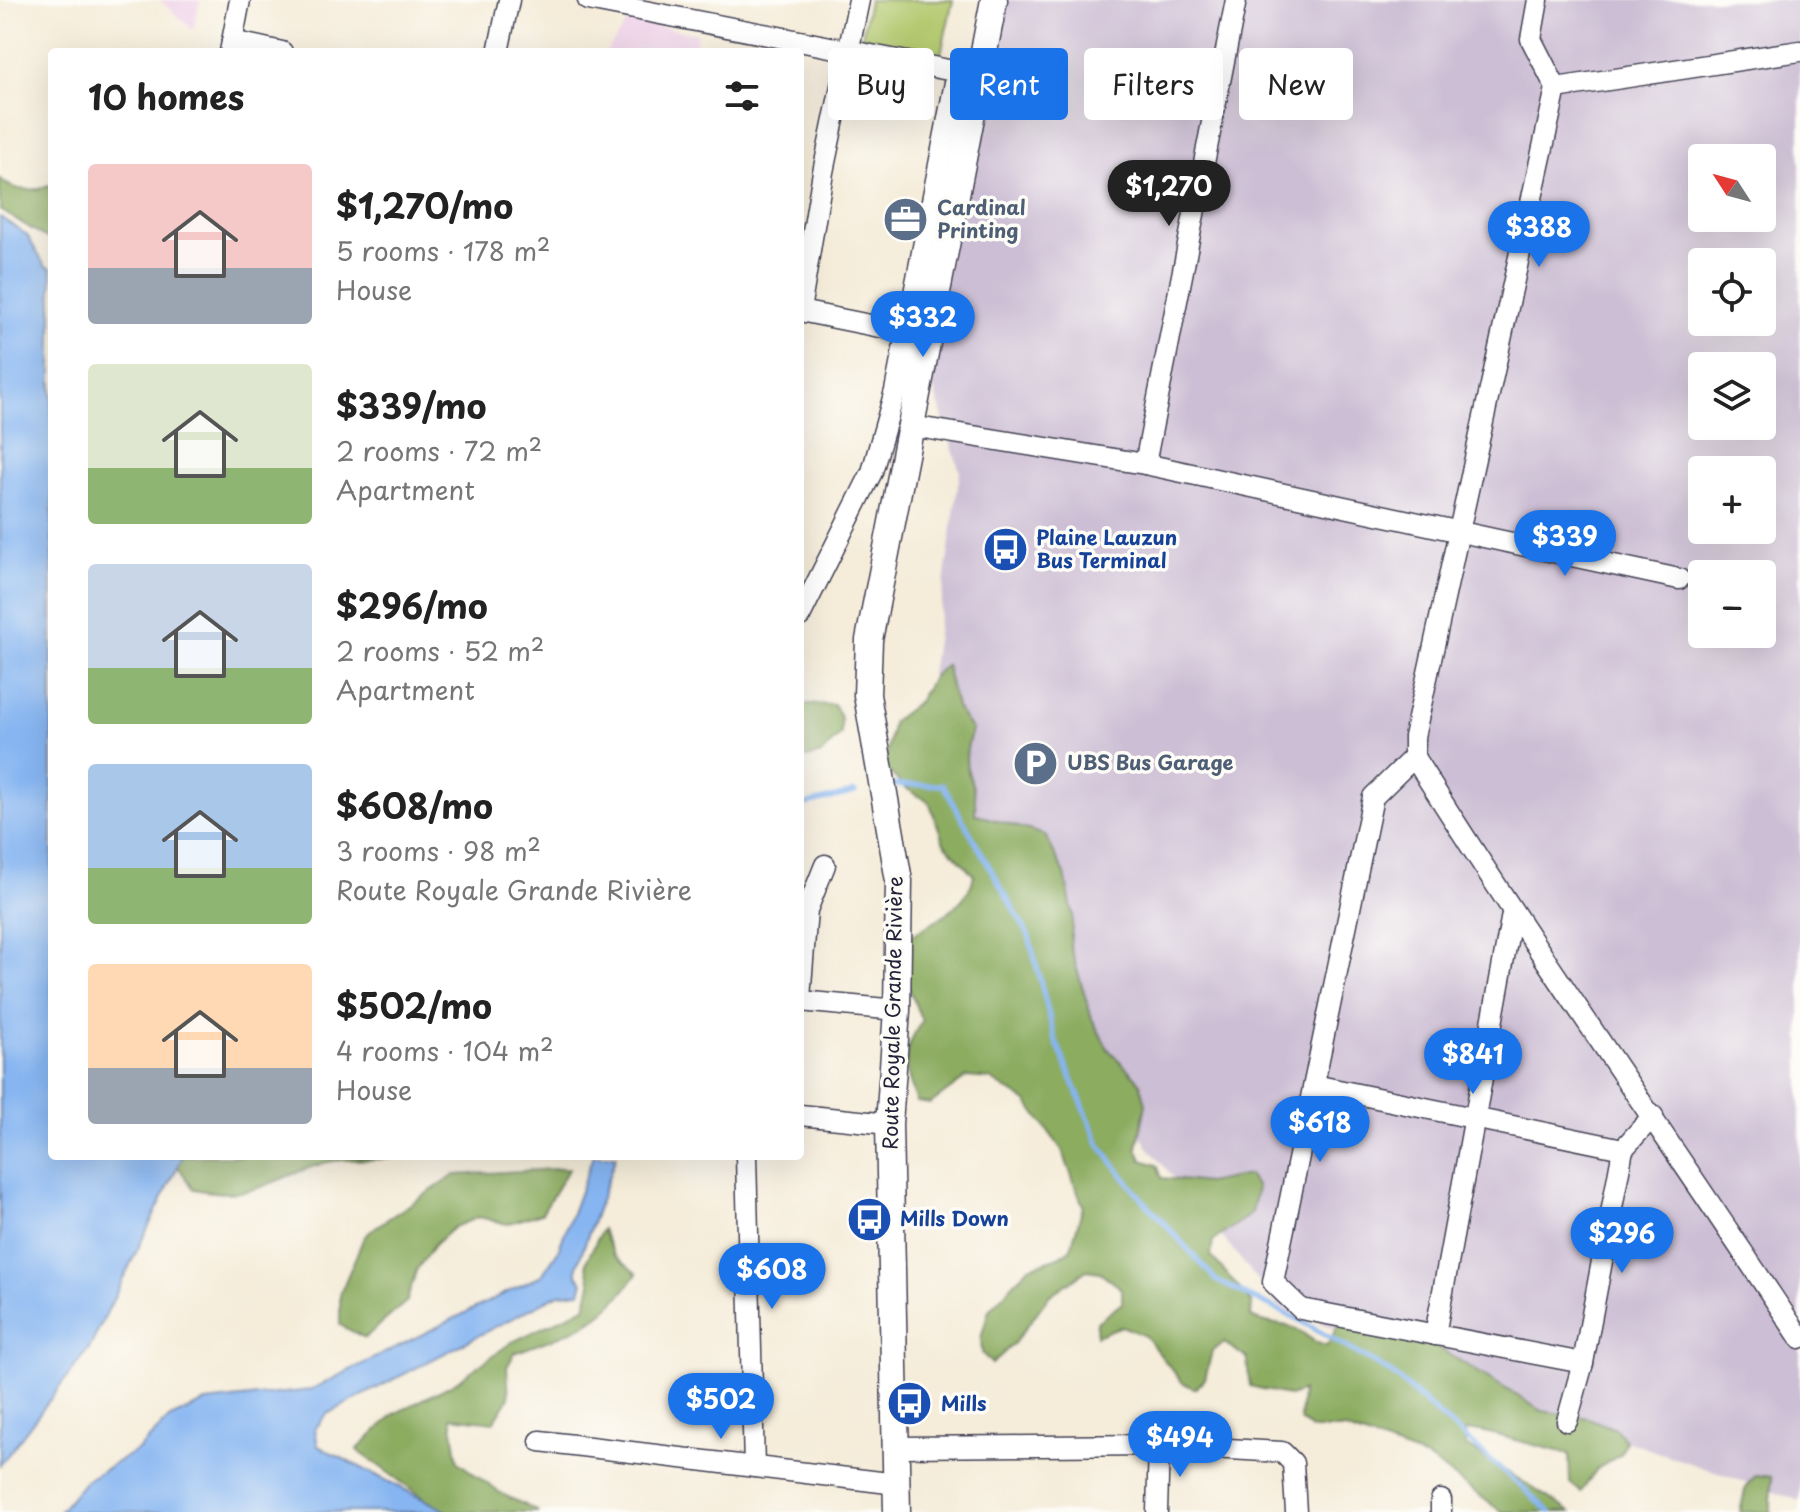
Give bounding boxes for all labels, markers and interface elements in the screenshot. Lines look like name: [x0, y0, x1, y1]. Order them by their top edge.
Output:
chip: Buy: [828, 48, 934, 120]
chip: Rent: [950, 48, 1068, 120]
chip: Filters: [1084, 48, 1223, 120]
chip: New: [1239, 48, 1353, 120]
text: 10 homes: [88, 70, 244, 122]
icon: filters: [720, 74, 764, 118]
north arrow: [1688, 144, 1776, 232]
map controls: [1688, 144, 1776, 648]
pin: $1,270: [1104, 160, 1234, 228]
text: $1,270: [1126, 166, 1212, 205]
text: $1,270/mo: [336, 179, 513, 231]
place label: Cardinal Printing: [937, 192, 1026, 245]
icon: home: [152, 196, 248, 292]
office icon: Cardinal Printing: [882, 196, 930, 244]
pin: $388: [1492, 201, 1586, 269]
text: $388: [1506, 207, 1572, 246]
text: 5 rooms · 178 m²: [336, 231, 550, 270]
button: locate: [1688, 248, 1776, 336]
text: House: [336, 270, 412, 309]
pin: $332: [876, 291, 970, 359]
text: $332: [889, 297, 957, 336]
button: layers: [1688, 352, 1776, 440]
text: $339/mo: [336, 379, 486, 431]
icon: home: [152, 396, 248, 492]
text: 2 rooms · 72 m²: [336, 431, 542, 470]
button: +: [1688, 456, 1776, 544]
text: Apartment: [336, 470, 475, 509]
pin: $339: [1518, 510, 1612, 578]
text: $339: [1532, 516, 1598, 555]
place label: Plaine Lauzun Bus Terminal: [1036, 522, 1177, 575]
bus stop icon: Plaine Lauzun Bus Terminal: [981, 526, 1029, 574]
button: −: [1688, 560, 1776, 648]
text: $296/mo: [336, 579, 488, 631]
icon: home: [152, 596, 248, 692]
text: 2 rooms · 52 m²: [336, 631, 544, 670]
text: Apartment: [336, 670, 475, 709]
parking icon: UBS Bus Garage: [1012, 739, 1060, 787]
place label: UBS Bus Garage: [1067, 747, 1234, 777]
text: $608/mo: [336, 779, 493, 831]
icon: home: [152, 796, 248, 892]
text: 3 rooms · 98 m²: [336, 831, 541, 870]
text: Route Royale Grande Rivière: [336, 870, 692, 909]
street label: Route Royale Grande Rivière: [875, 876, 909, 1150]
text: $502/mo: [336, 979, 492, 1031]
icon: home: [152, 996, 248, 1092]
pin: $841: [1426, 1028, 1520, 1096]
text: 4 rooms · 104 m²: [336, 1031, 554, 1070]
text: $841: [1442, 1034, 1504, 1073]
text: House: [336, 1070, 412, 1109]
pin: $618: [1273, 1096, 1367, 1164]
text: $618: [1289, 1102, 1351, 1141]
bus stop icon: Mills Down: [845, 1195, 893, 1243]
place label: Mills Down: [900, 1203, 1009, 1233]
pin: $296: [1575, 1207, 1669, 1275]
text: $296: [1589, 1213, 1655, 1252]
pin: $608: [725, 1243, 819, 1311]
text: $608: [737, 1249, 807, 1288]
pin: $502: [674, 1373, 768, 1441]
text: $502: [686, 1379, 756, 1418]
bus stop icon: Mills: [886, 1380, 934, 1428]
place label: Mills: [941, 1388, 987, 1418]
pin: $494: [1133, 1411, 1227, 1479]
text: $494: [1146, 1417, 1214, 1456]

